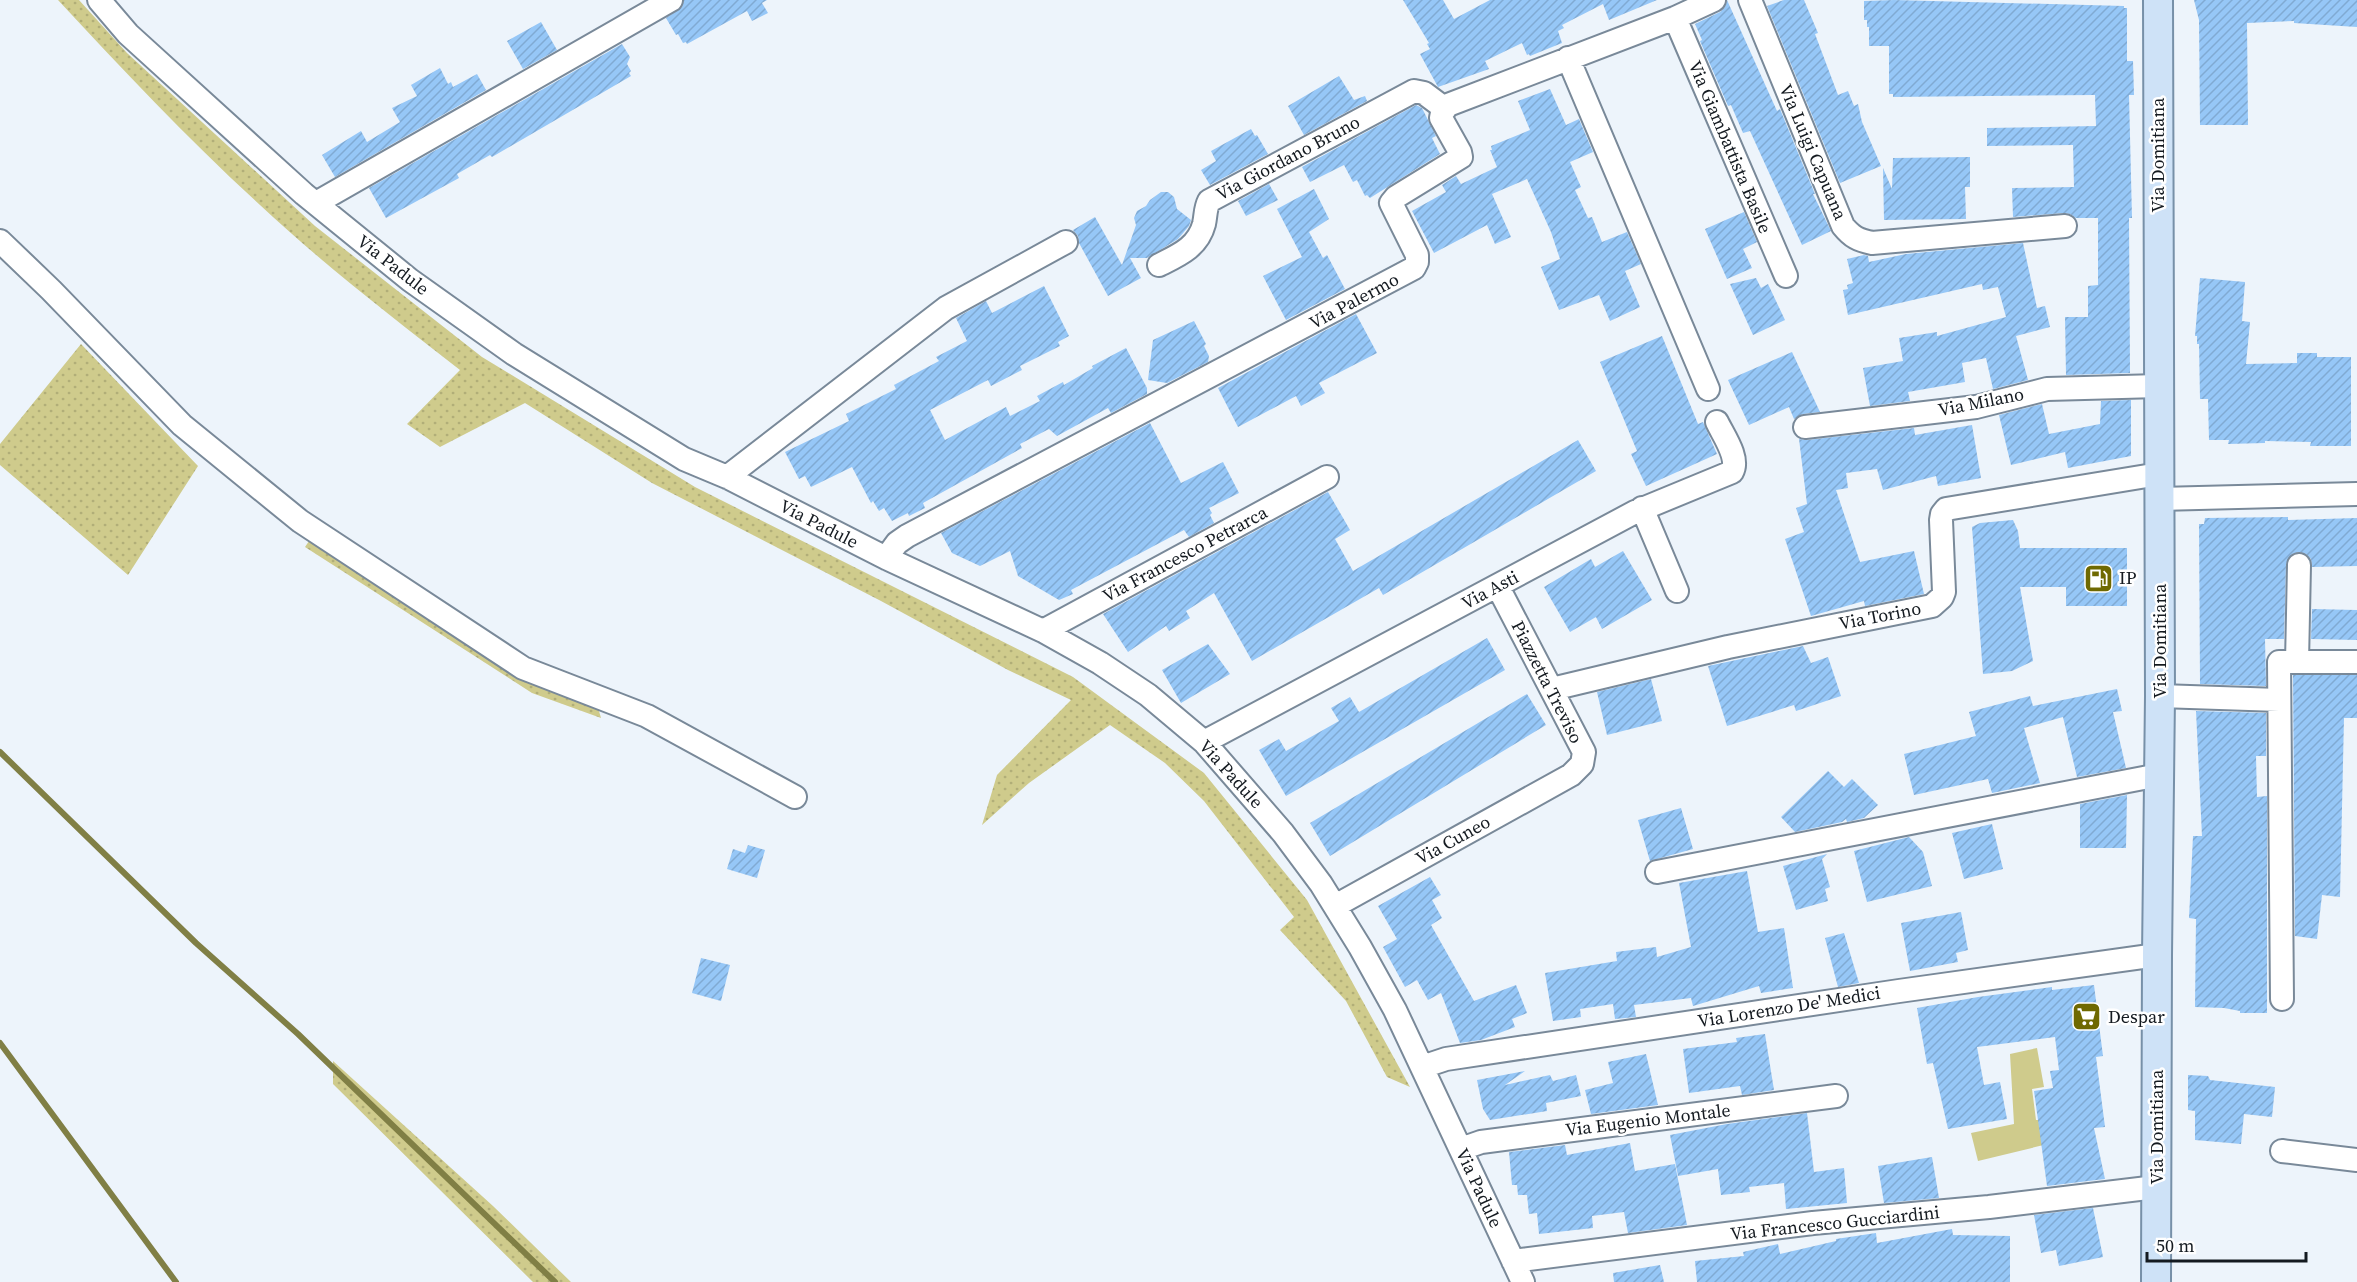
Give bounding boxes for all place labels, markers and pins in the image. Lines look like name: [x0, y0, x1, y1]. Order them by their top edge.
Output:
fuel station icon: IP: [2082, 562, 2114, 594]
place label: IP: [2119, 565, 2137, 590]
supermarket icon: Despar: [2071, 1001, 2103, 1033]
place label: Despar: [2108, 1004, 2165, 1029]

